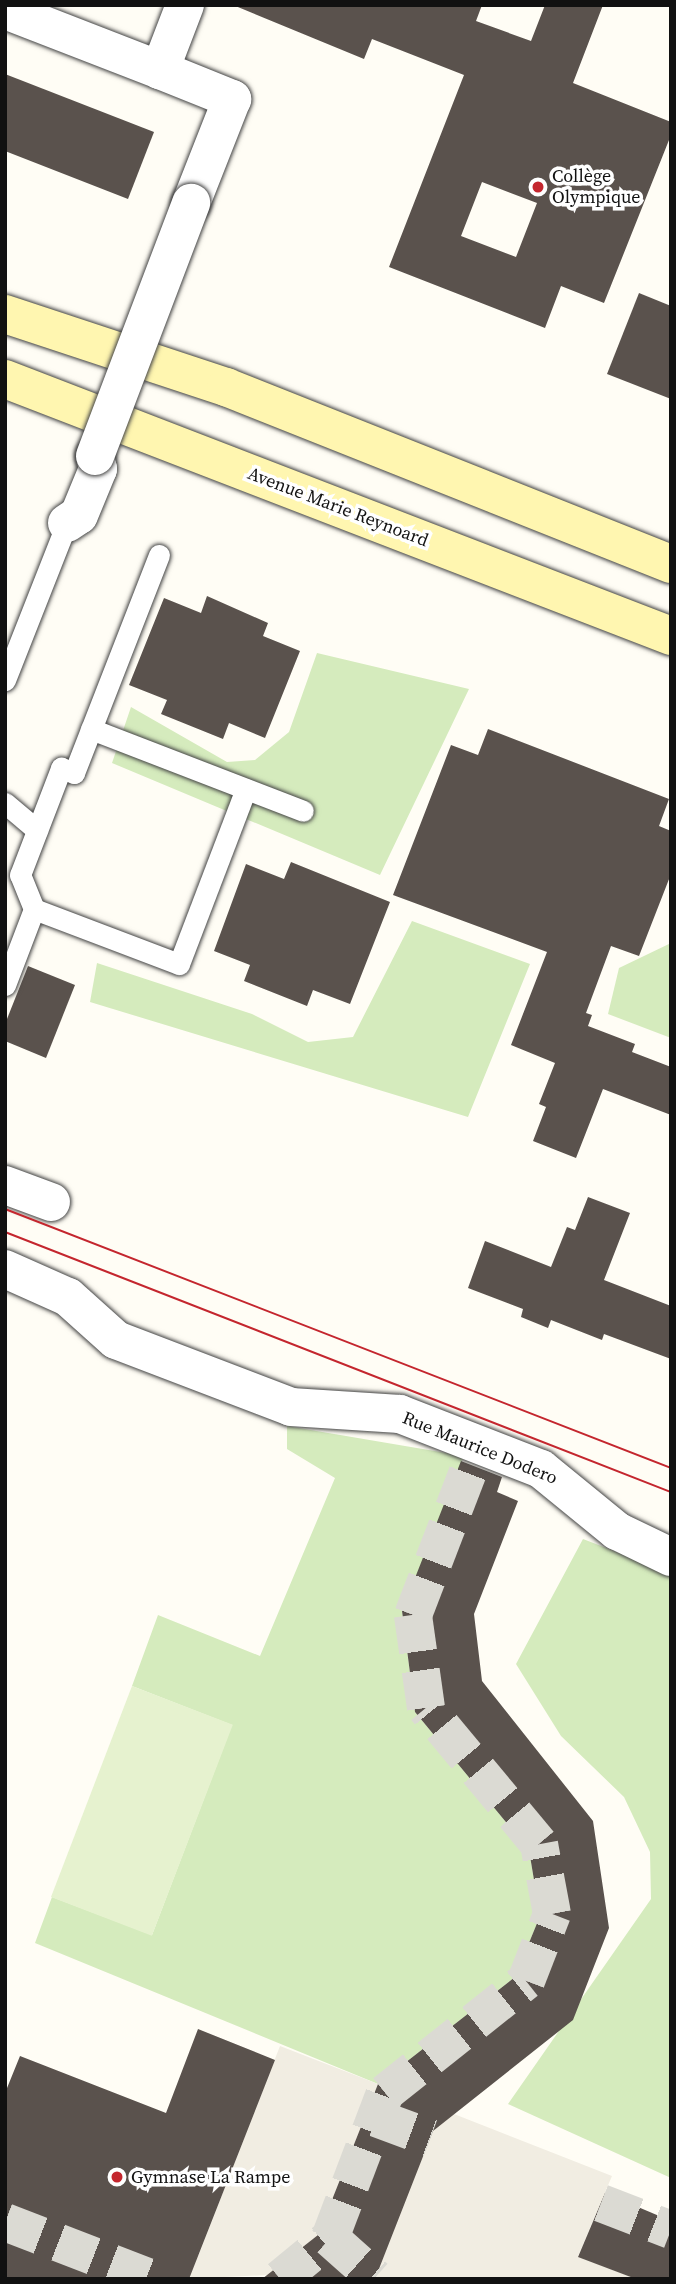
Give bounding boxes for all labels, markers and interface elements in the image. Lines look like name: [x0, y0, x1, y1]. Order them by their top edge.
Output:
place label: Collège Olympique: [552, 166, 640, 208]
marker: Collège Olympique: [530, 179, 546, 195]
street label: Avenue Marie Reynoard: [245, 463, 431, 551]
street label: Rue Maurice Dodero: [399, 1407, 561, 1489]
place label: Gymnase La Rampe: [131, 2166, 290, 2188]
marker: Gymnase La Rampe: [109, 2169, 125, 2185]

